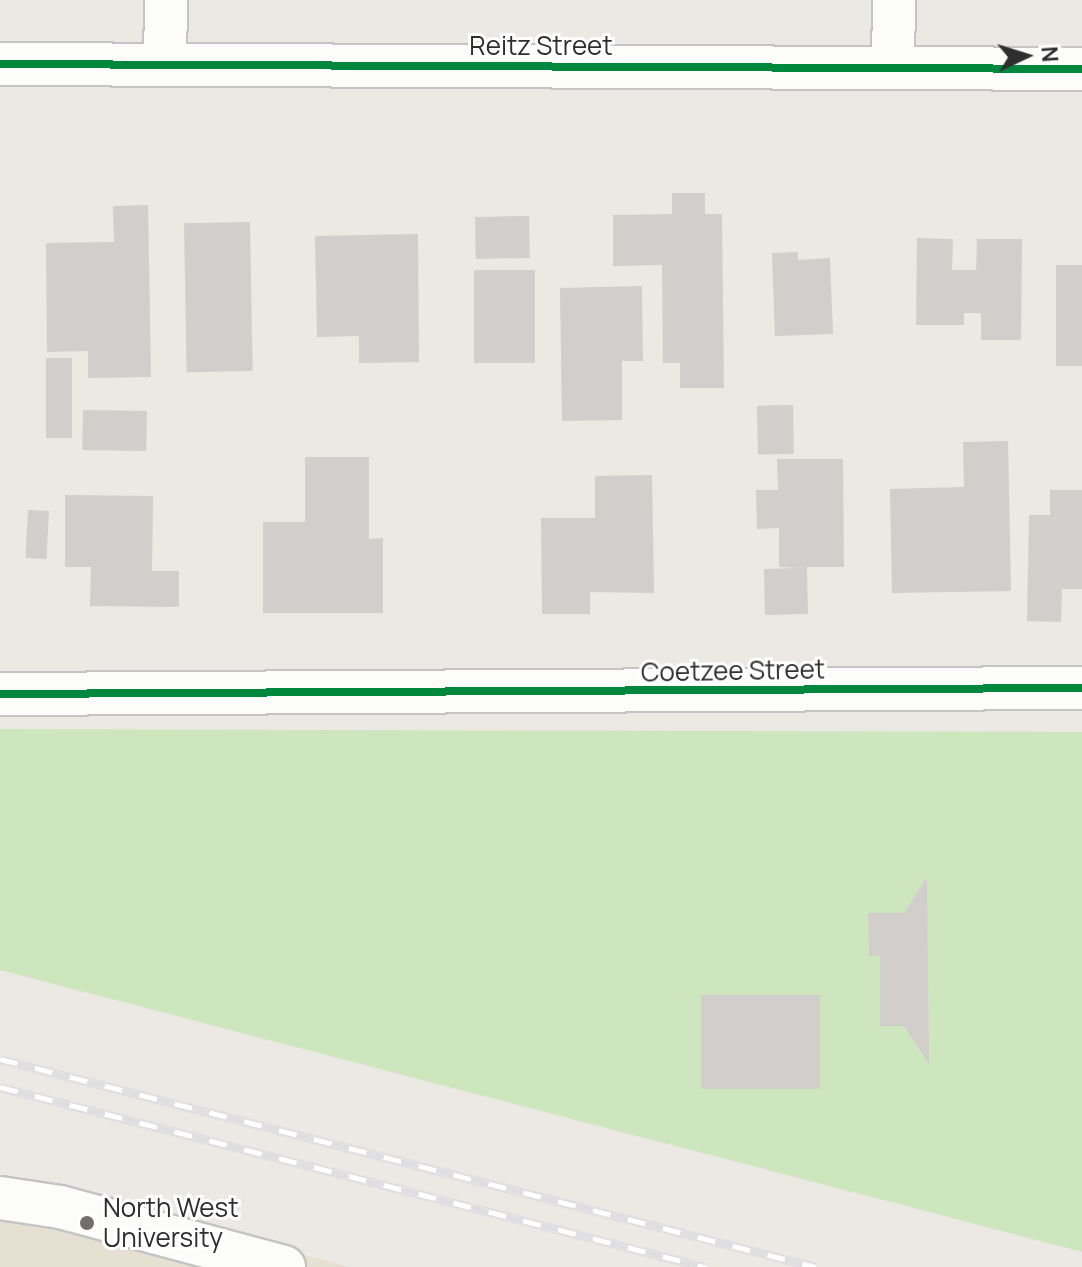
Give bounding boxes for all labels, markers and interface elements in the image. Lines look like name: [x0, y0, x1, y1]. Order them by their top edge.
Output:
north arrow: [986, 16, 1066, 96]
street label: Reitz Street: [469, 30, 613, 62]
text: N: [1034, 45, 1065, 63]
street label: Coetzee Street: [641, 654, 825, 688]
place label: North West University: [103, 1192, 239, 1254]
marker: North West University: [78, 1214, 96, 1232]

